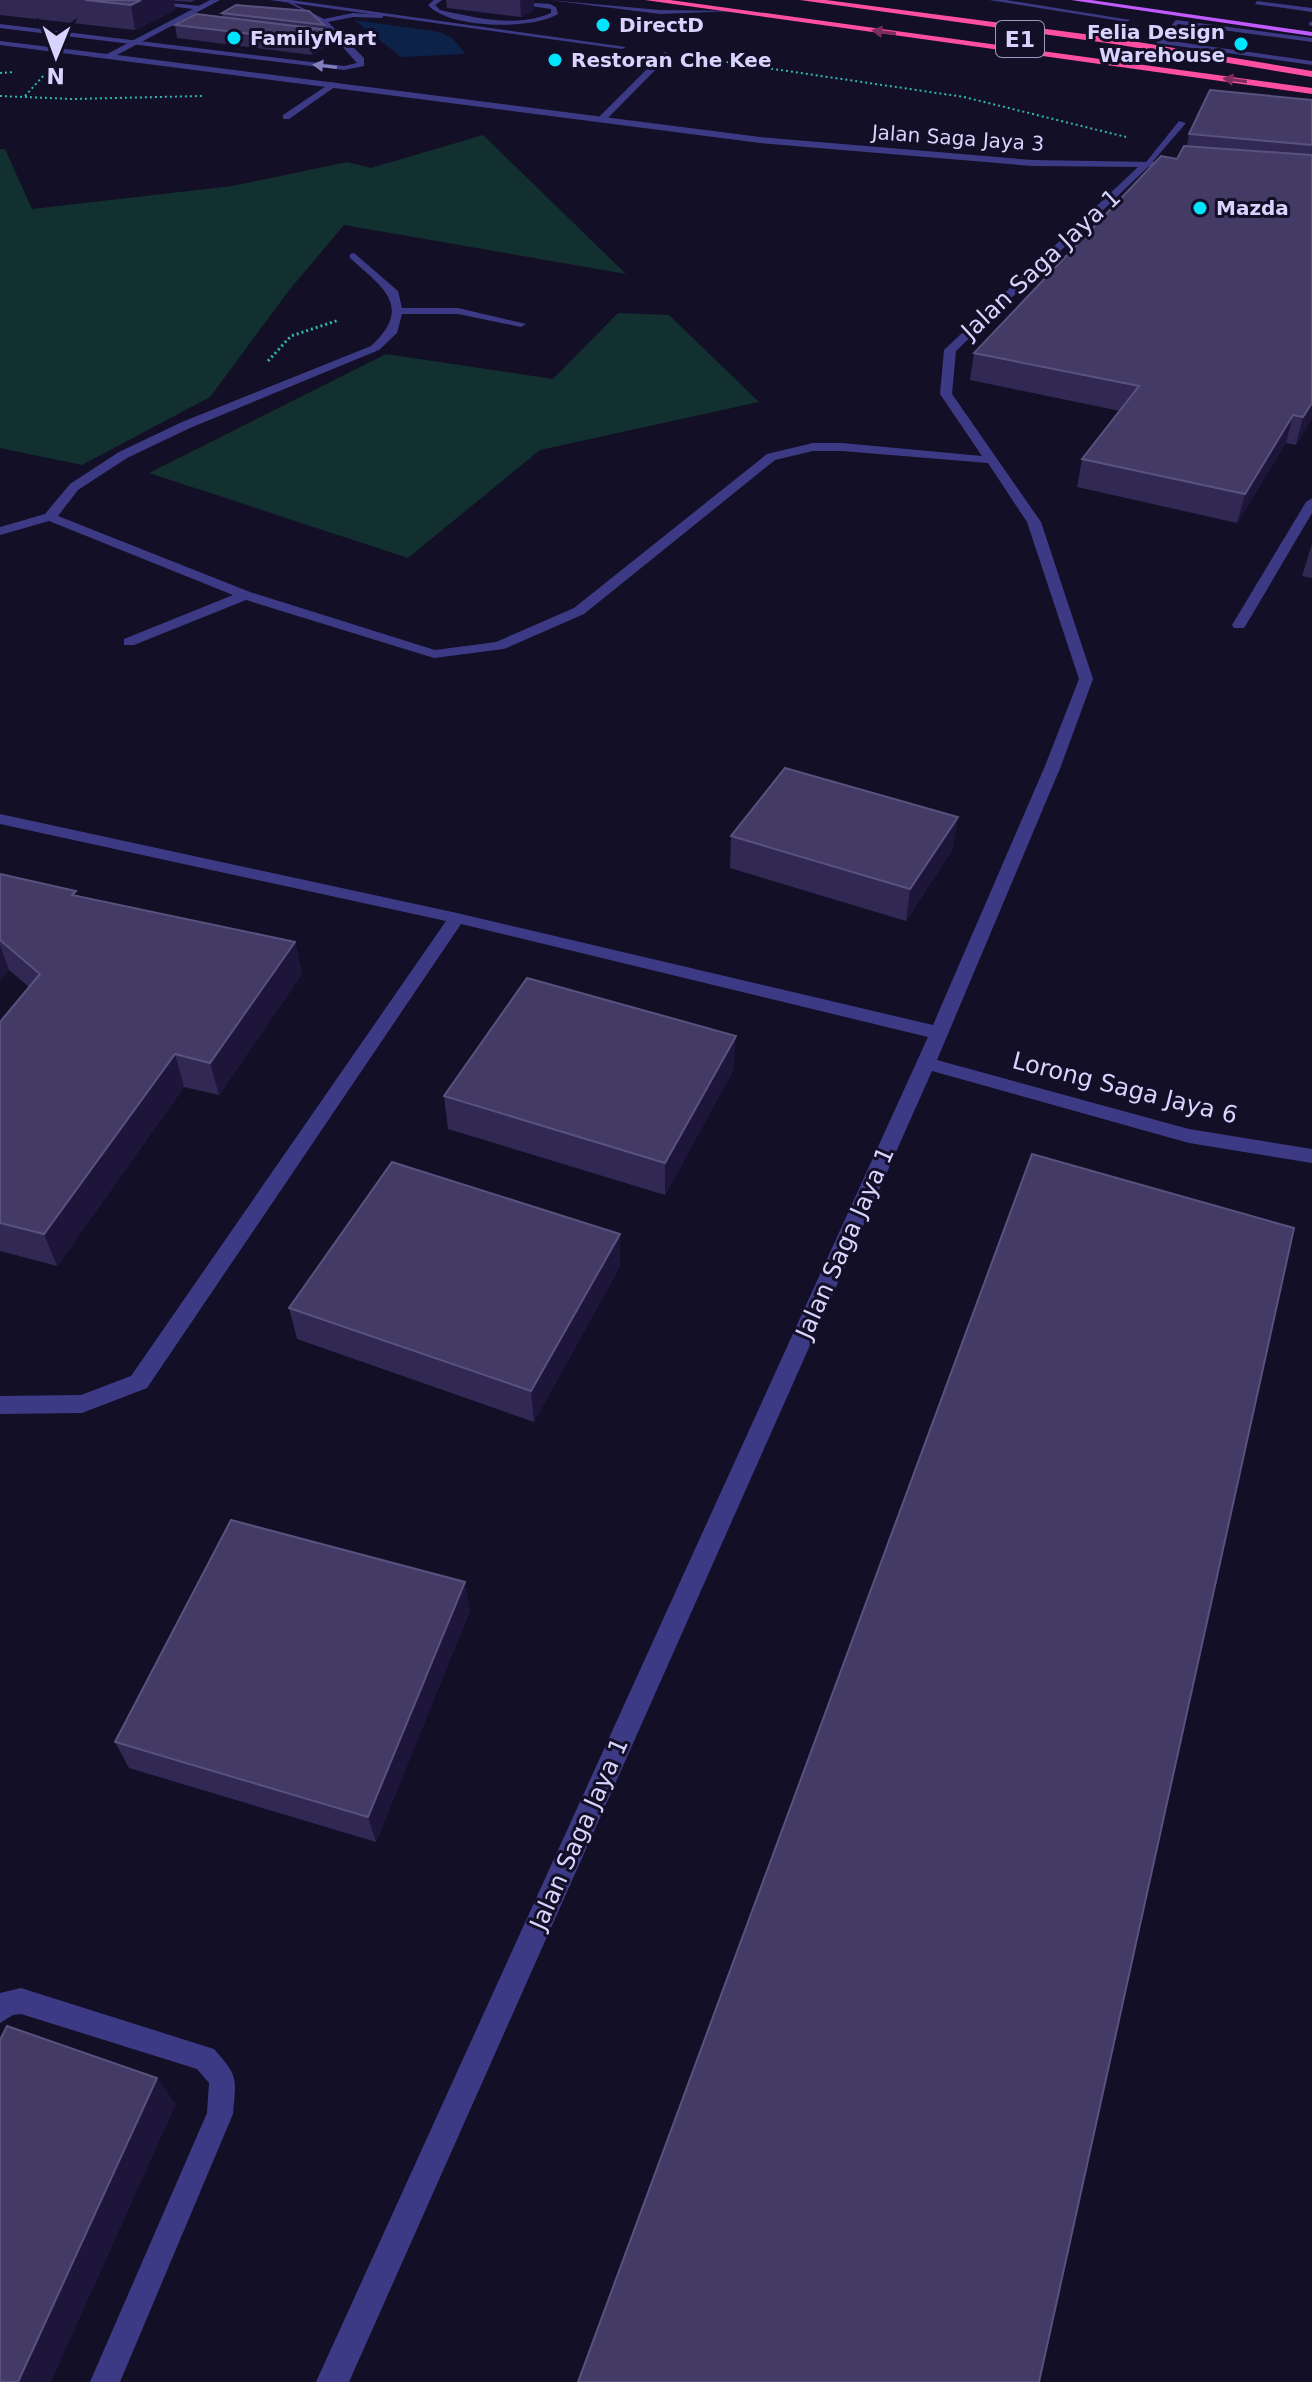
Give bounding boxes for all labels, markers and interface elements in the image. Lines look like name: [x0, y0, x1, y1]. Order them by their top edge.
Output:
place label: DirectD: [619, 13, 704, 37]
north arrow: [16, 16, 96, 96]
marker: DirectD: [594, 16, 612, 34]
place label: Felia Design Warehouse: [1087, 20, 1225, 67]
road number: E1: [996, 21, 1044, 57]
one-way arrow: [871, 25, 896, 38]
place label: FamilyMart: [250, 26, 377, 50]
marker: FamilyMart: [225, 29, 243, 47]
marker: Felia Design Warehouse: [1232, 35, 1250, 53]
place label: Restoran Che Kee: [571, 48, 771, 72]
marker: Restoran Che Kee: [546, 51, 564, 69]
one-way arrow: [312, 59, 337, 72]
text: N: [46, 63, 65, 88]
one-way arrow: [1222, 73, 1247, 86]
street label: Jalan Saga Jaya 3: [869, 120, 1045, 156]
street label: Jalan Saga Jaya 1: [954, 183, 1126, 346]
place label: Mazda: [1216, 196, 1289, 220]
marker: Mazda: [1191, 199, 1209, 217]
street label: Lorong Saga Jaya 6: [1010, 1046, 1240, 1130]
street label: Jalan Saga Jaya 1: [789, 1143, 900, 1345]
street label: Jalan Saga Jaya 1: [523, 1734, 634, 1936]

